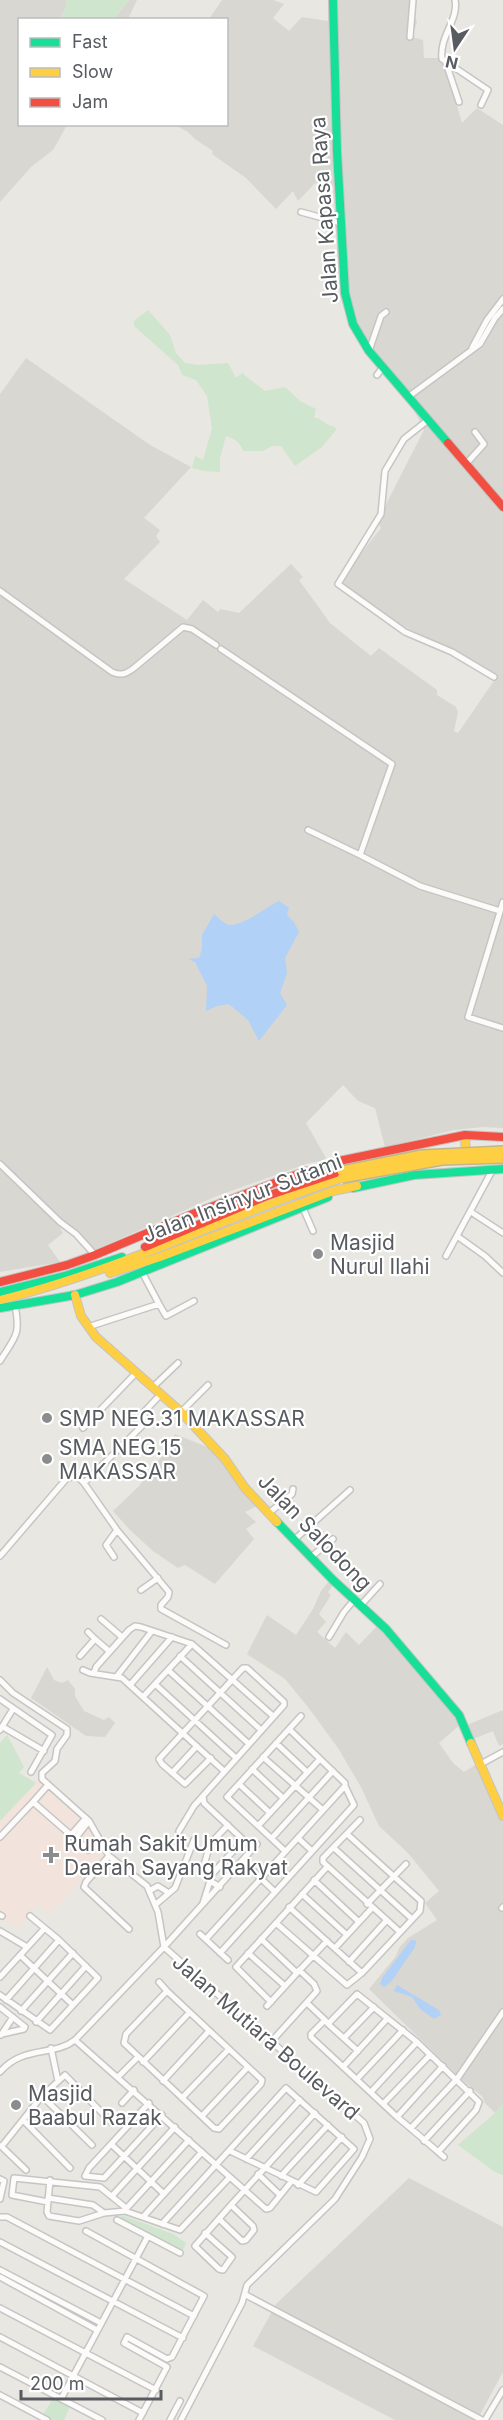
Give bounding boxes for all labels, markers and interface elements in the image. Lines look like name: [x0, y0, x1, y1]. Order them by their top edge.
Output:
legend: [18, 18, 228, 126]
north arrow: [425, 18, 485, 78]
text: Fast: [72, 31, 108, 52]
text: N: [443, 51, 460, 74]
text: Slow: [72, 61, 113, 82]
text: Jam: [72, 91, 108, 112]
street label: Jalan Kapasa Raya: [305, 116, 343, 304]
street label: Jalan Insinyur Sutami: [139, 1148, 345, 1248]
place label: Masjid Nurul Ilahi: [330, 1230, 430, 1279]
marker: Masjid Nurul Ilahi: [311, 1247, 325, 1261]
place label: SMP NEG.31 MAKASSAR: [59, 1406, 305, 1431]
marker: SMP NEG.31 MAKASSAR: [40, 1411, 54, 1425]
place label: SMA NEG.15 MAKASSAR: [59, 1435, 182, 1484]
marker: SMA NEG.15 MAKASSAR: [40, 1452, 54, 1466]
street label: Jalan Salodong: [253, 1468, 377, 1596]
place label: Rumah Sakit Umum Daerah Sayang Rakyat: [64, 1831, 288, 1880]
marker: Rumah Sakit Umum Daerah Sayang Rakyat: [42, 1846, 60, 1864]
street label: Jalan Mutiara Boulevard: [167, 1949, 365, 2125]
place label: Masjid Baabul Razak: [28, 2081, 162, 2130]
marker: Masjid Baabul Razak: [9, 2098, 23, 2112]
scale bar: [21, 2363, 160, 2401]
text: 200 m: [30, 2373, 85, 2394]

